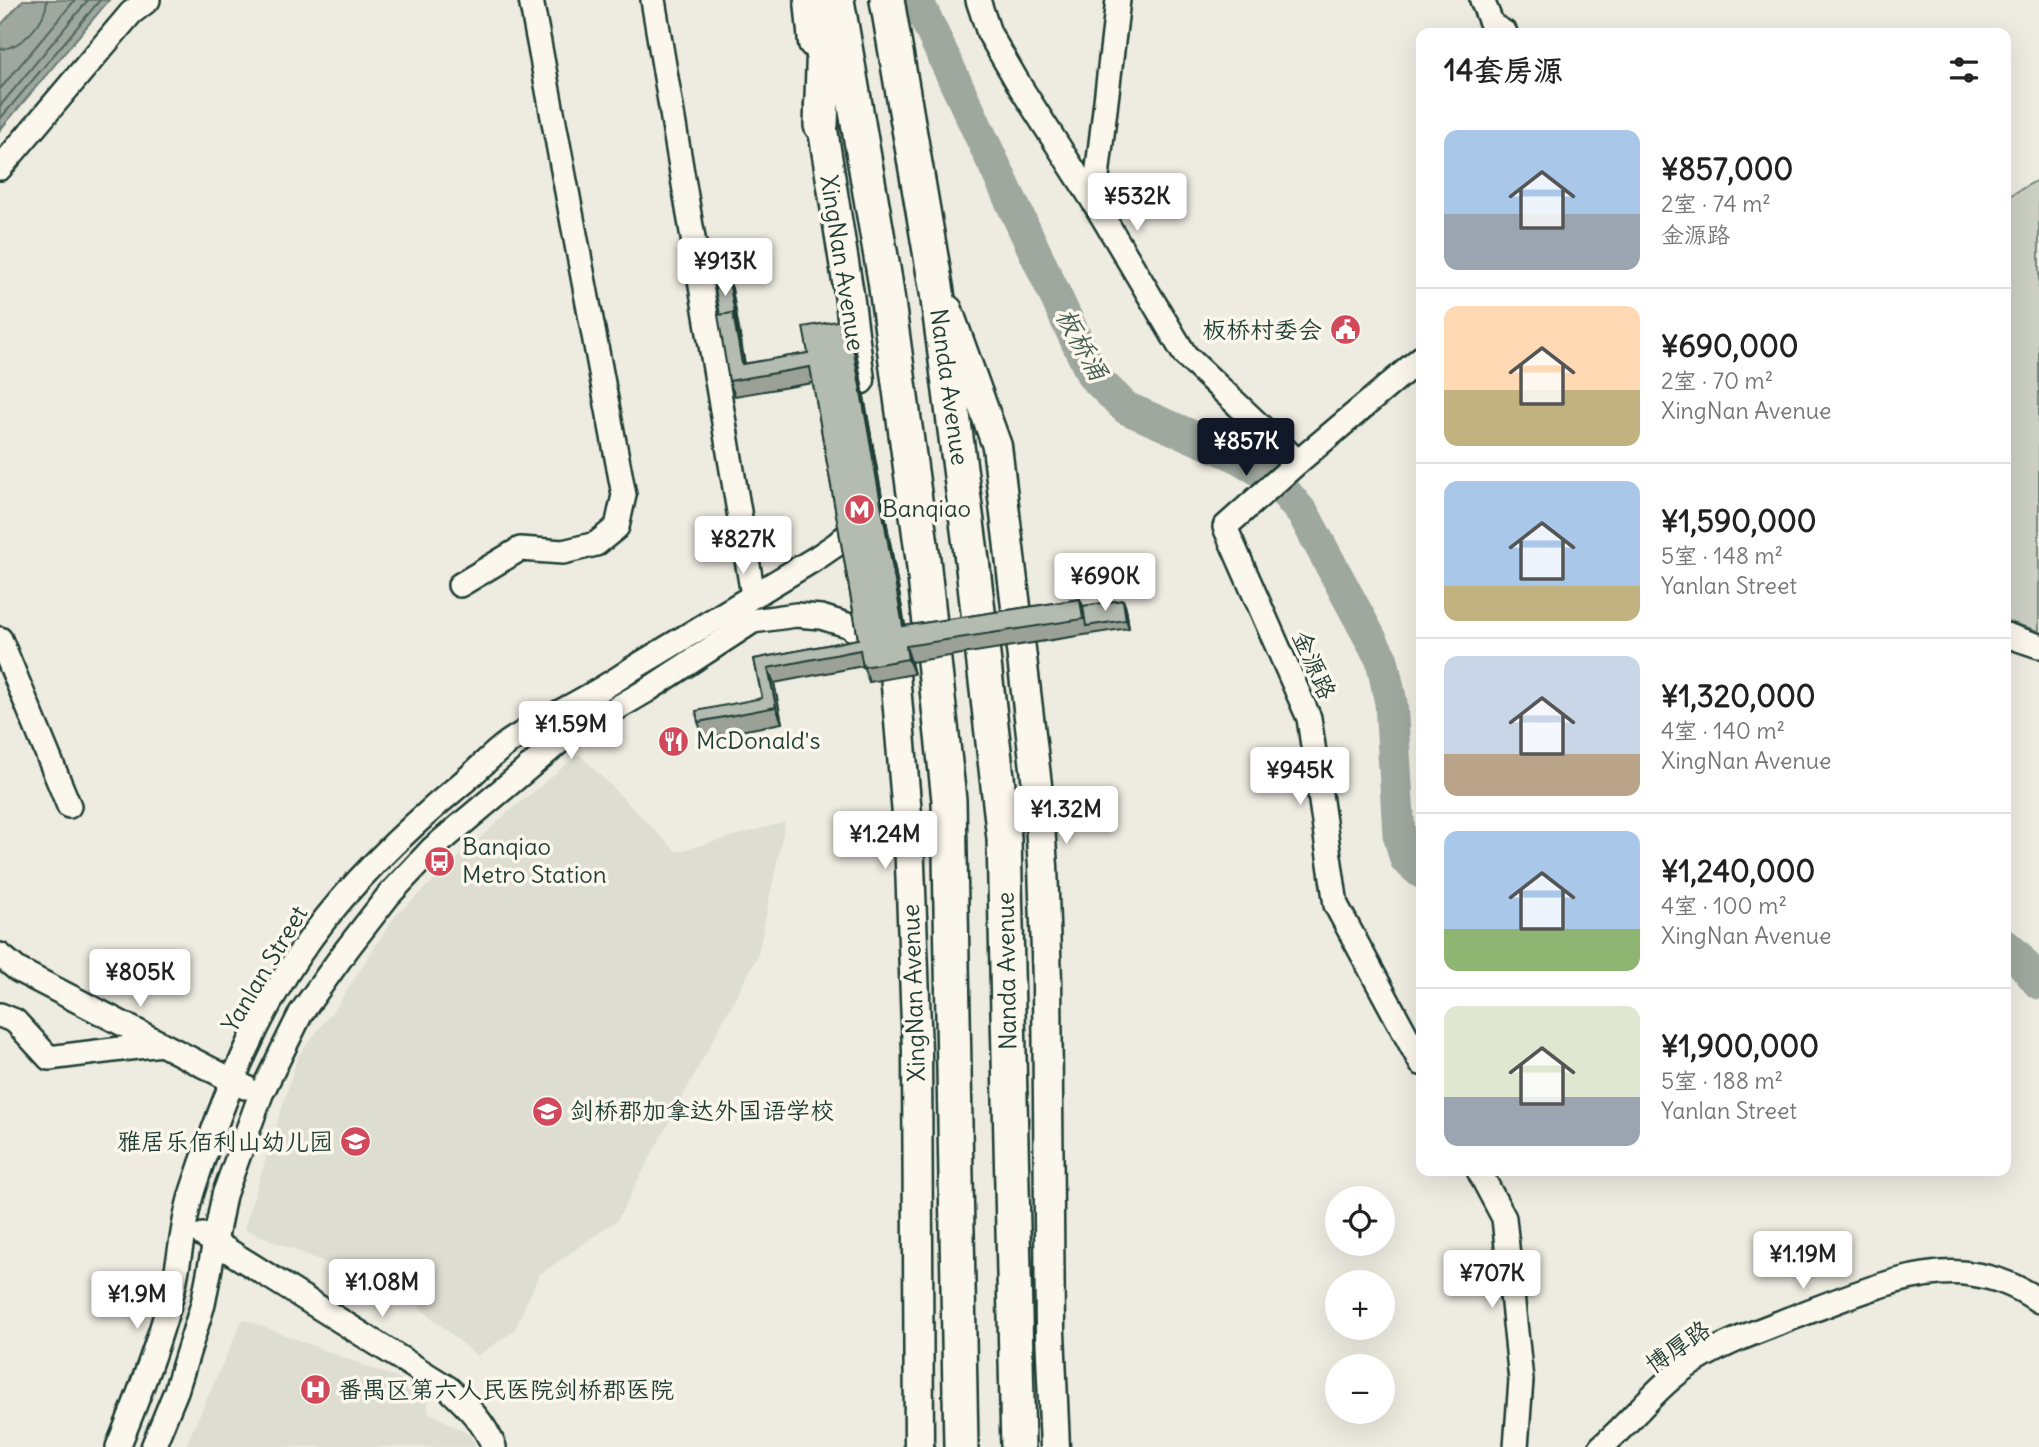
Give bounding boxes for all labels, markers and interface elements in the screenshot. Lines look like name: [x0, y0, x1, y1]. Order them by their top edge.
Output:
text: 14套房源: [1444, 51, 1563, 89]
icon: filters: [1945, 51, 1983, 89]
text: ¥857,000: [1661, 150, 1793, 188]
icon: home: [1500, 158, 1584, 242]
street label: XingNan Avenue: [814, 173, 872, 353]
pin: ¥532K: [1088, 174, 1186, 233]
text: ¥532K: [1104, 181, 1170, 210]
text: 2室 · 74 m²: [1661, 189, 1771, 218]
text: 金源路: [1661, 220, 1730, 249]
pin: ¥913K: [676, 238, 774, 298]
text: ¥913K: [693, 246, 757, 275]
water label: 板桥涌: [1049, 302, 1116, 387]
street label: Nanda Avenue: [924, 307, 976, 467]
public building icon: 板桥村委会: [1328, 313, 1362, 347]
place label: 板桥村委会: [1202, 314, 1322, 344]
text: ¥690,000: [1661, 327, 1798, 365]
icon: home: [1500, 334, 1584, 418]
text: 2室 · 70 m²: [1661, 366, 1773, 395]
text: XingNan Avenue: [1661, 396, 1831, 425]
pin: ¥857K: [1197, 419, 1295, 478]
text: ¥857K: [1213, 426, 1279, 455]
metro station icon: Banqiao: [842, 492, 876, 526]
place label: Banqiao: [882, 493, 971, 523]
text: ¥1,590,000: [1661, 502, 1817, 540]
icon: home: [1500, 509, 1584, 593]
pin: ¥827K: [694, 516, 792, 576]
text: ¥827K: [711, 524, 775, 553]
text: 5室 · 148 m²: [1661, 541, 1783, 570]
pin: ¥690K: [1056, 554, 1154, 613]
text: ¥690K: [1070, 561, 1140, 590]
text: Yanlan Street: [1661, 571, 1797, 600]
street label: 金源路: [1287, 626, 1343, 704]
text: ¥1,320,000: [1661, 677, 1816, 715]
icon: home: [1500, 684, 1584, 768]
pin: ¥1.59M: [514, 702, 628, 761]
text: ¥1.59M: [535, 709, 607, 738]
text: 4室 · 140 m²: [1661, 716, 1785, 745]
restaurant icon: McDonald's: [656, 724, 690, 758]
place label: McDonald's: [696, 725, 820, 755]
text: XingNan Avenue: [1661, 746, 1831, 775]
pin: ¥945K: [1251, 748, 1349, 807]
text: ¥945K: [1266, 755, 1334, 784]
pin: ¥1.32M: [1009, 786, 1123, 846]
text: ¥1.32M: [1030, 794, 1102, 823]
pin: ¥1.24M: [828, 812, 942, 871]
text: ¥1.24M: [849, 819, 921, 848]
place label: Banqiao Metro Station: [462, 831, 607, 889]
bus stop icon: Banqiao Metro Station: [422, 844, 456, 878]
text: ¥1,240,000: [1661, 852, 1815, 890]
icon: home: [1500, 859, 1584, 943]
text: 4室 · 100 m²: [1661, 891, 1787, 920]
street label: Nanda Avenue: [990, 892, 1022, 1050]
street label: Yanlan Street: [215, 900, 314, 1037]
street label: XingNan Avenue: [895, 904, 931, 1082]
text: XingNan Avenue: [1661, 921, 1831, 950]
pin: ¥805K: [91, 950, 189, 1009]
text: ¥805K: [105, 957, 175, 986]
text: ¥1,900,000: [1661, 1027, 1819, 1065]
icon: home: [1500, 1034, 1584, 1118]
text: 5室 · 188 m²: [1661, 1066, 1783, 1095]
school or university icon: 剑桥郡加拿达外国语学校: [530, 1094, 564, 1128]
place label: 剑桥郡加拿达外国语学校: [570, 1095, 834, 1125]
text: Yanlan Street: [1661, 1096, 1797, 1125]
school or university icon: 雅居乐佰利山幼儿园: [339, 1125, 373, 1159]
place label: 雅居乐佰利山幼儿园: [117, 1126, 333, 1156]
map controls: [1325, 1186, 1395, 1424]
button: locate: [1325, 1186, 1395, 1256]
pin: ¥1.19M: [1746, 1232, 1860, 1291]
text: ¥1.19M: [1769, 1239, 1837, 1268]
pin: ¥707K: [1443, 1250, 1541, 1310]
text: ¥707K: [1459, 1258, 1525, 1287]
pin: ¥1.08M: [325, 1260, 439, 1319]
text: ¥1.08M: [345, 1267, 419, 1296]
button: +: [1325, 1270, 1395, 1340]
pin: ¥1.9M: [88, 1272, 186, 1331]
text: ¥1.9M: [107, 1279, 167, 1308]
street label: 博厚路: [1639, 1313, 1716, 1379]
button: −: [1325, 1354, 1395, 1424]
hospital icon: 番禺区第六人民医院剑桥郡医院: [298, 1373, 332, 1407]
place label: 番禺区第六人民医院剑桥郡医院: [338, 1374, 674, 1404]

